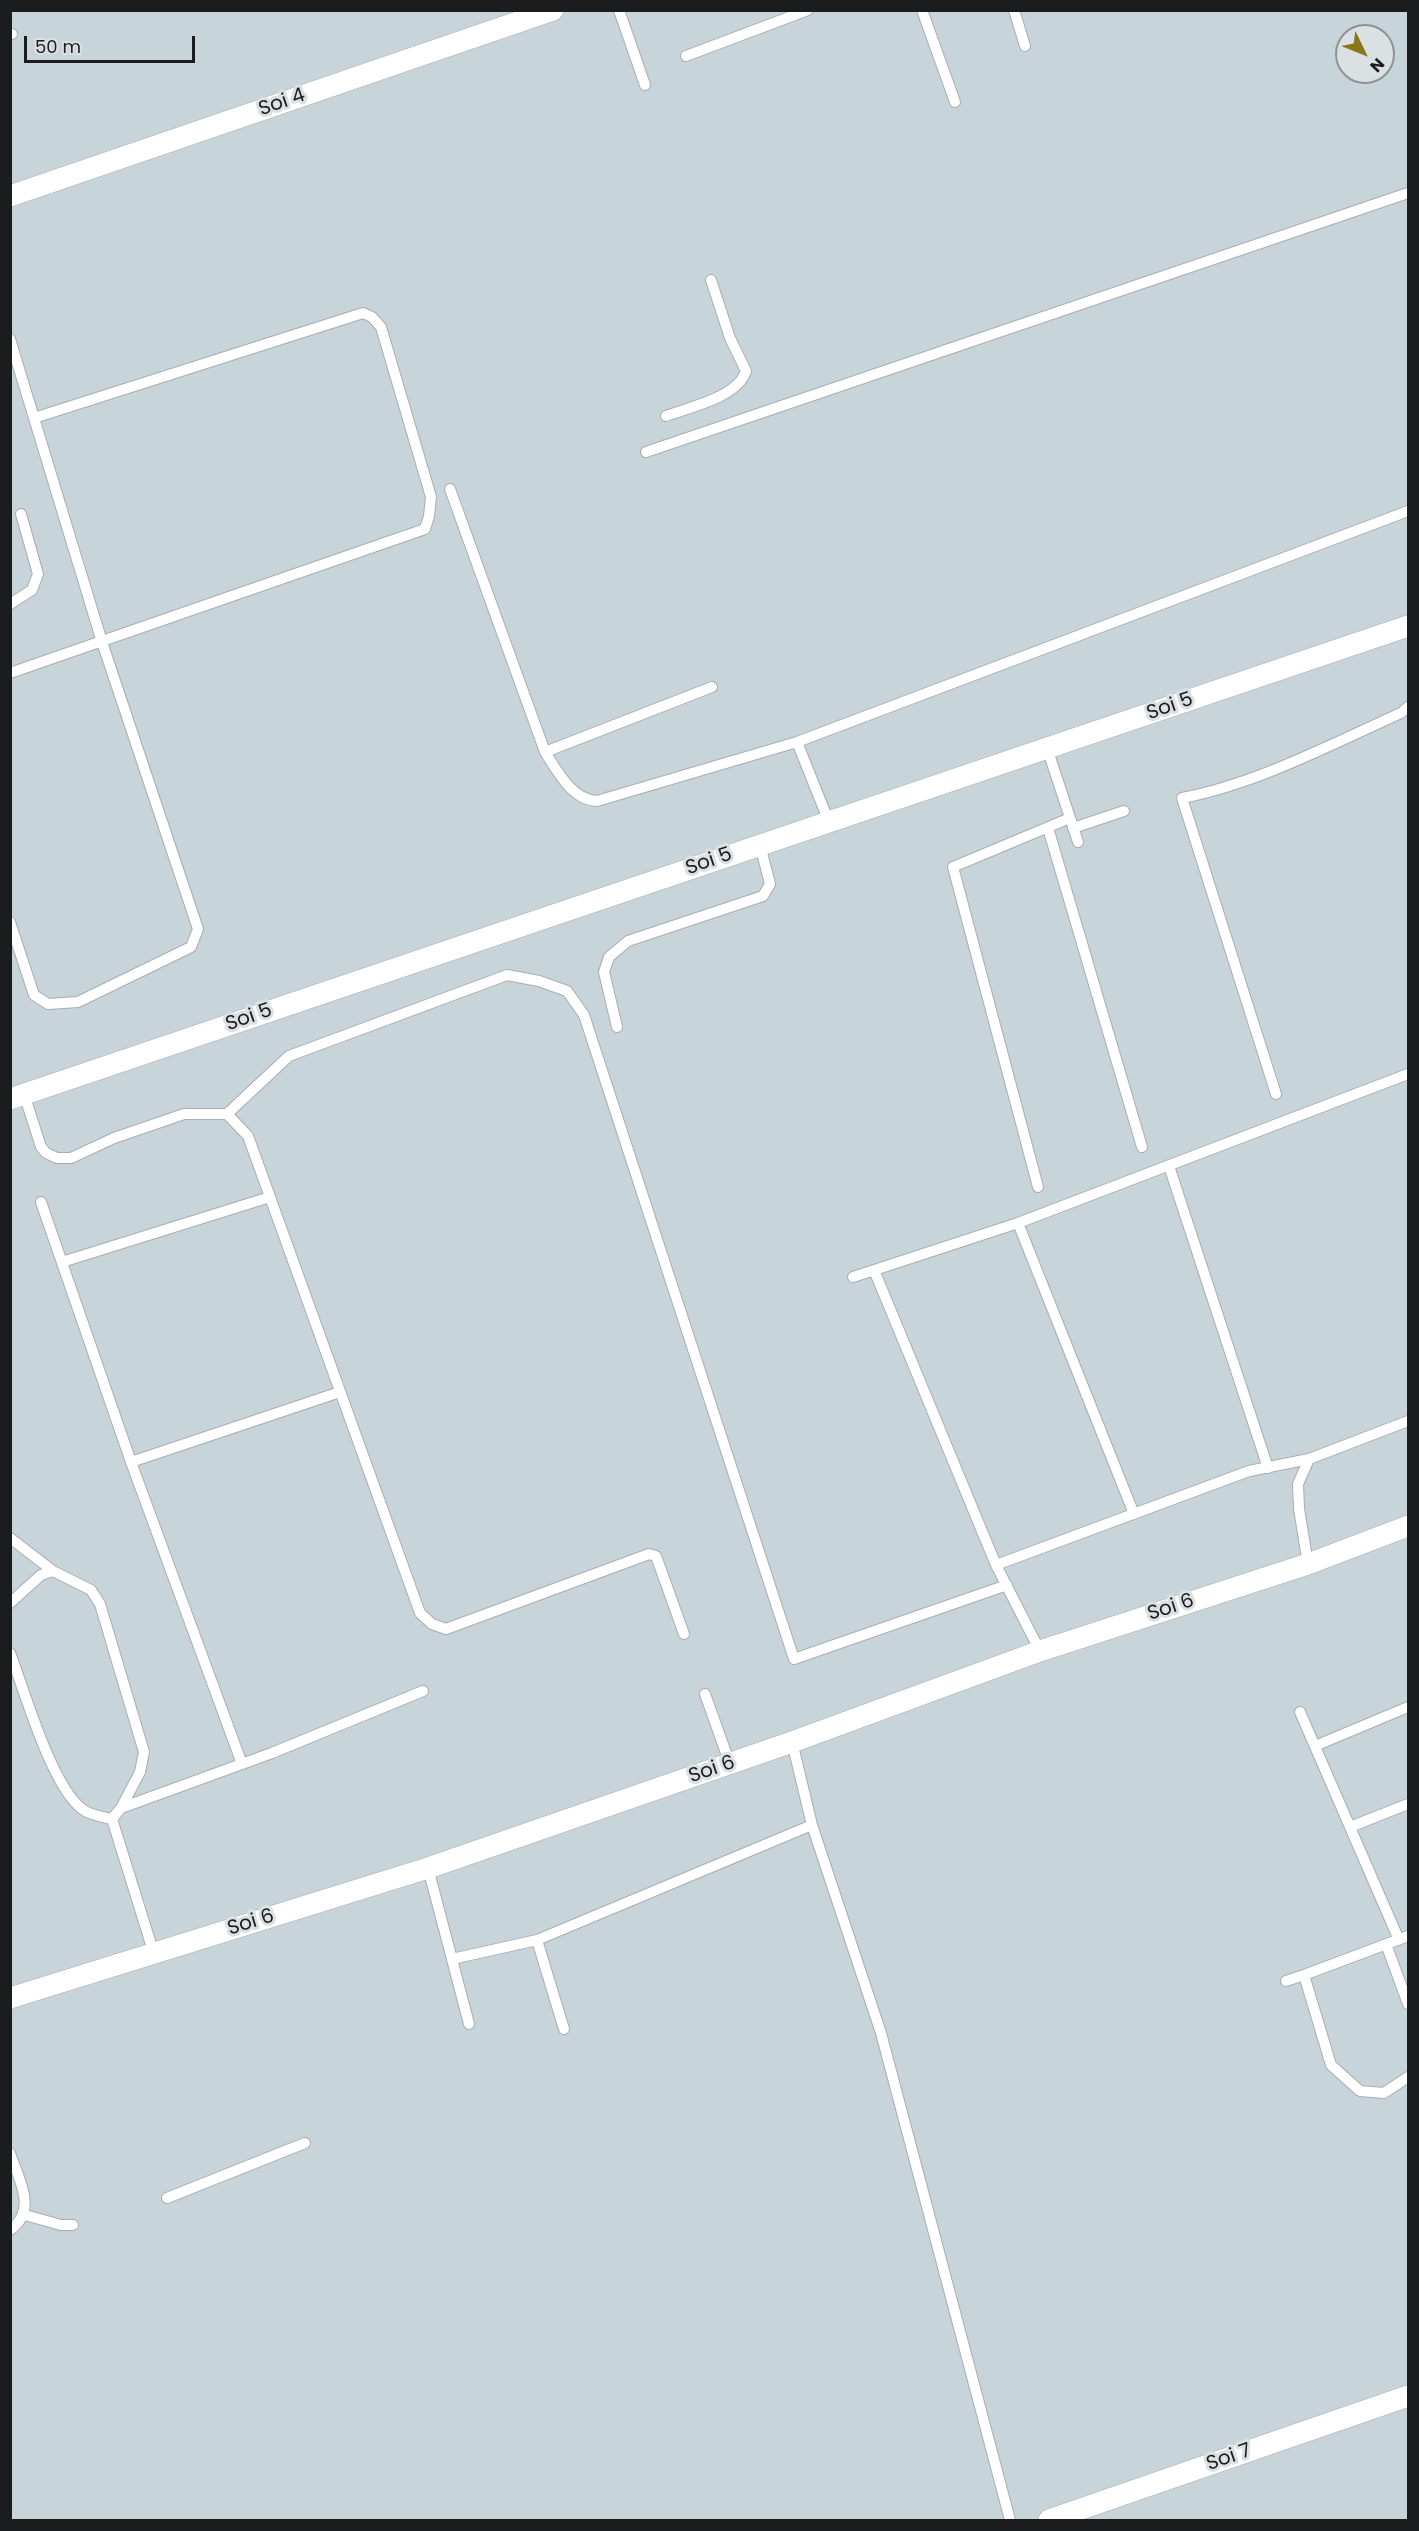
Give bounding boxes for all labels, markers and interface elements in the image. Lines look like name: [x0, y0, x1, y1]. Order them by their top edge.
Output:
scale bar: [27, 24, 198, 62]
north arrow: [1335, 24, 1395, 84]
text: 50 m: [35, 34, 81, 59]
text: N: [1365, 53, 1390, 77]
street label: Soi 4: [256, 84, 308, 122]
street label: Soi 5: [1144, 688, 1196, 726]
street label: Soi 5: [683, 843, 735, 881]
street label: Soi 5: [223, 999, 275, 1037]
street label: Soi 6: [1145, 1589, 1197, 1627]
street label: Soi 6: [686, 1751, 738, 1789]
street label: Soi 6: [225, 1905, 277, 1941]
street label: Soi 7: [1203, 2439, 1255, 2477]

